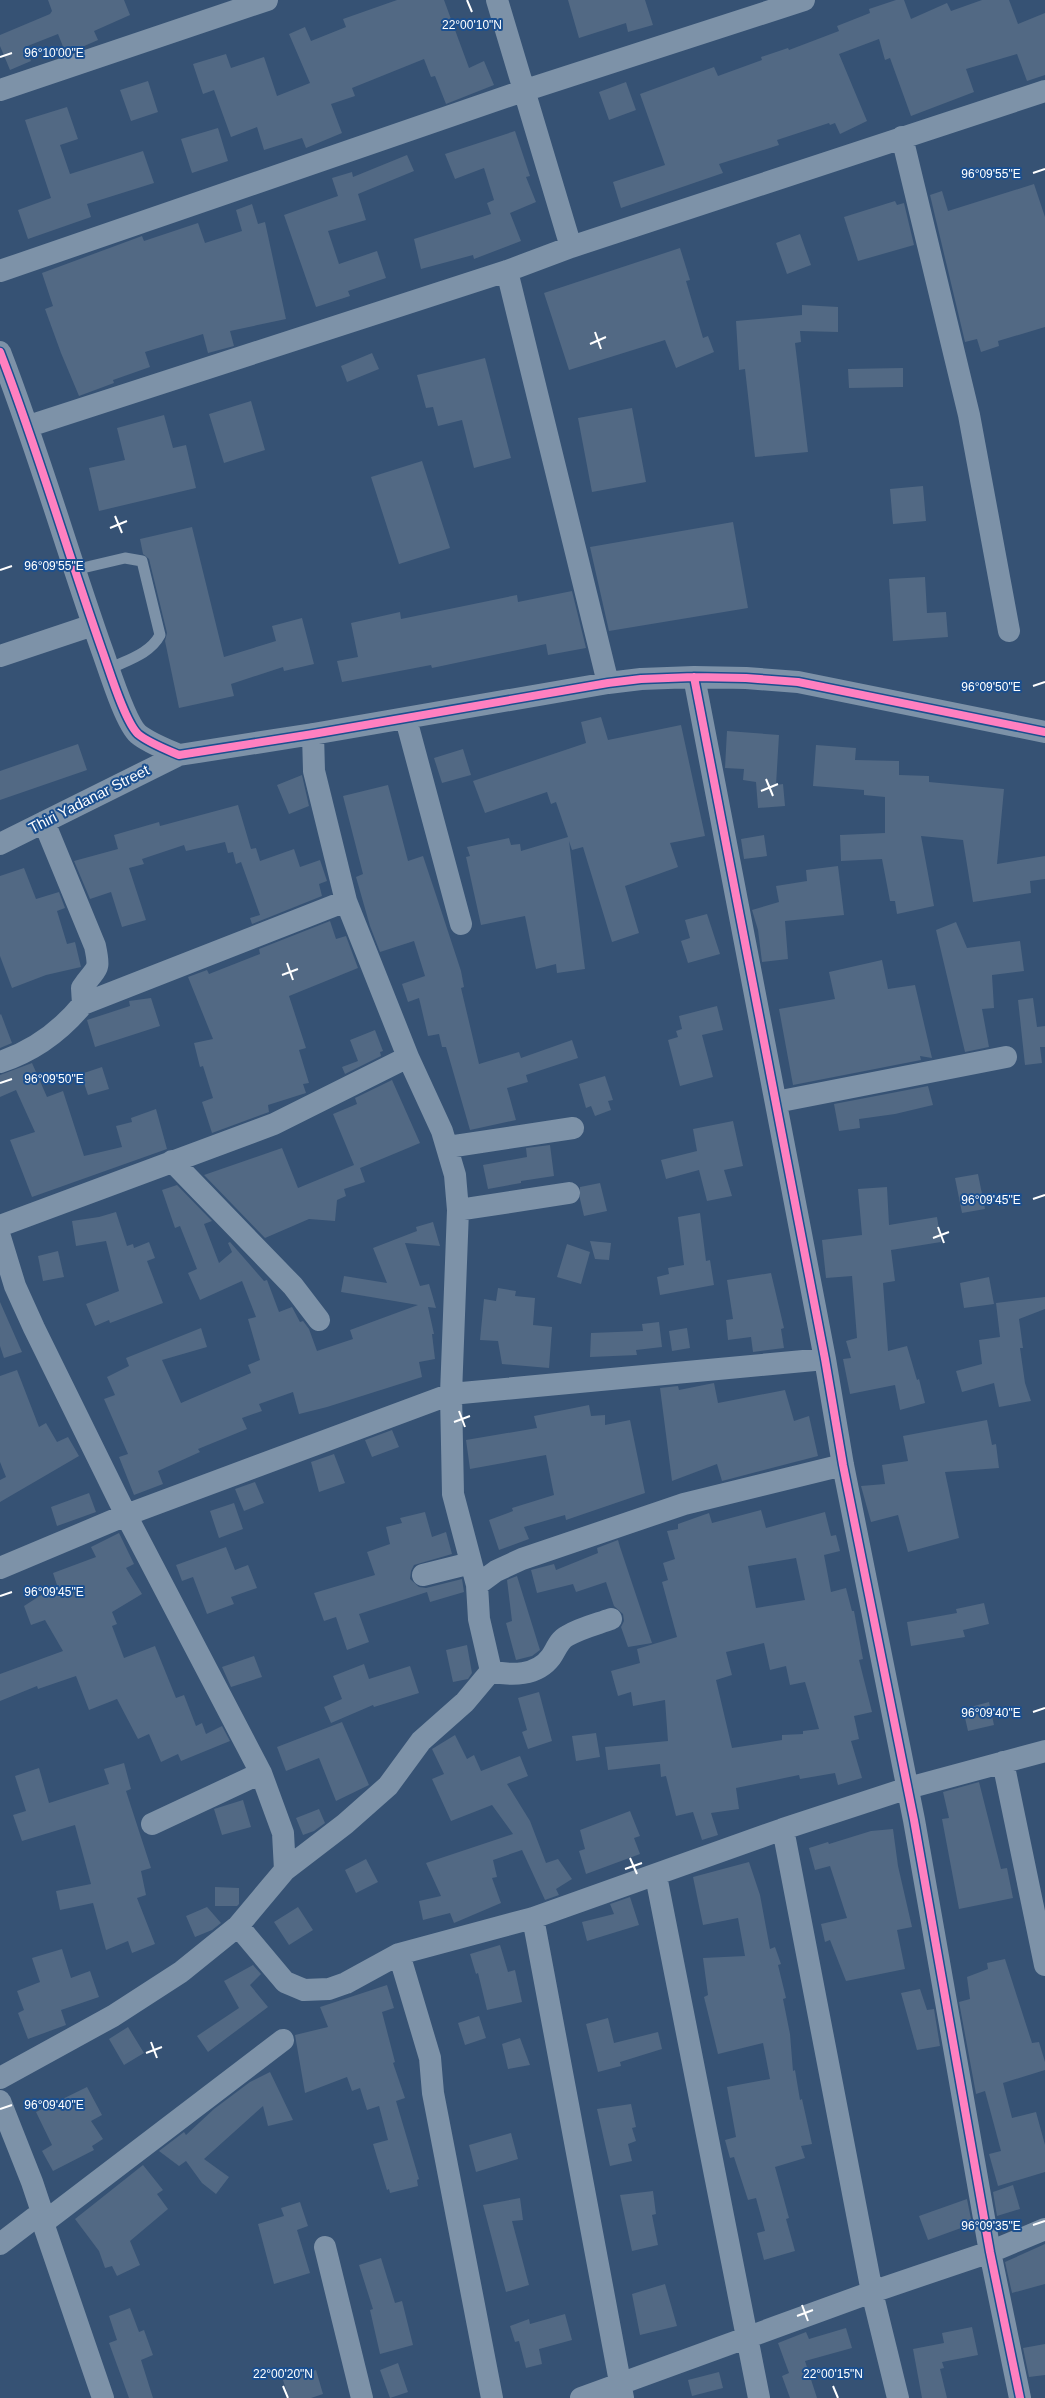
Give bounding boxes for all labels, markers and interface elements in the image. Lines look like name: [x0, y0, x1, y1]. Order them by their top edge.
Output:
text: 22°00'10"N: [442, 18, 502, 32]
text: 96°10'00"E: [24, 46, 84, 60]
text: 96°09'55"E: [961, 167, 1021, 181]
text: 96°09'55"E: [24, 559, 84, 573]
text: 96°09'50"E: [961, 680, 1021, 694]
street label: Thiri Yadanar Street: [26, 760, 153, 836]
text: 96°09'50"E: [24, 1072, 84, 1086]
text: 96°09'45"E: [961, 1193, 1021, 1207]
text: 96°09'45"E: [24, 1585, 84, 1599]
text: 96°09'40"E: [961, 1706, 1021, 1720]
text: 96°09'40"E: [24, 2098, 84, 2112]
text: 96°09'35"E: [961, 2219, 1021, 2233]
text: 22°00'20"N: [253, 2367, 313, 2381]
text: 22°00'15"N: [803, 2367, 863, 2381]

